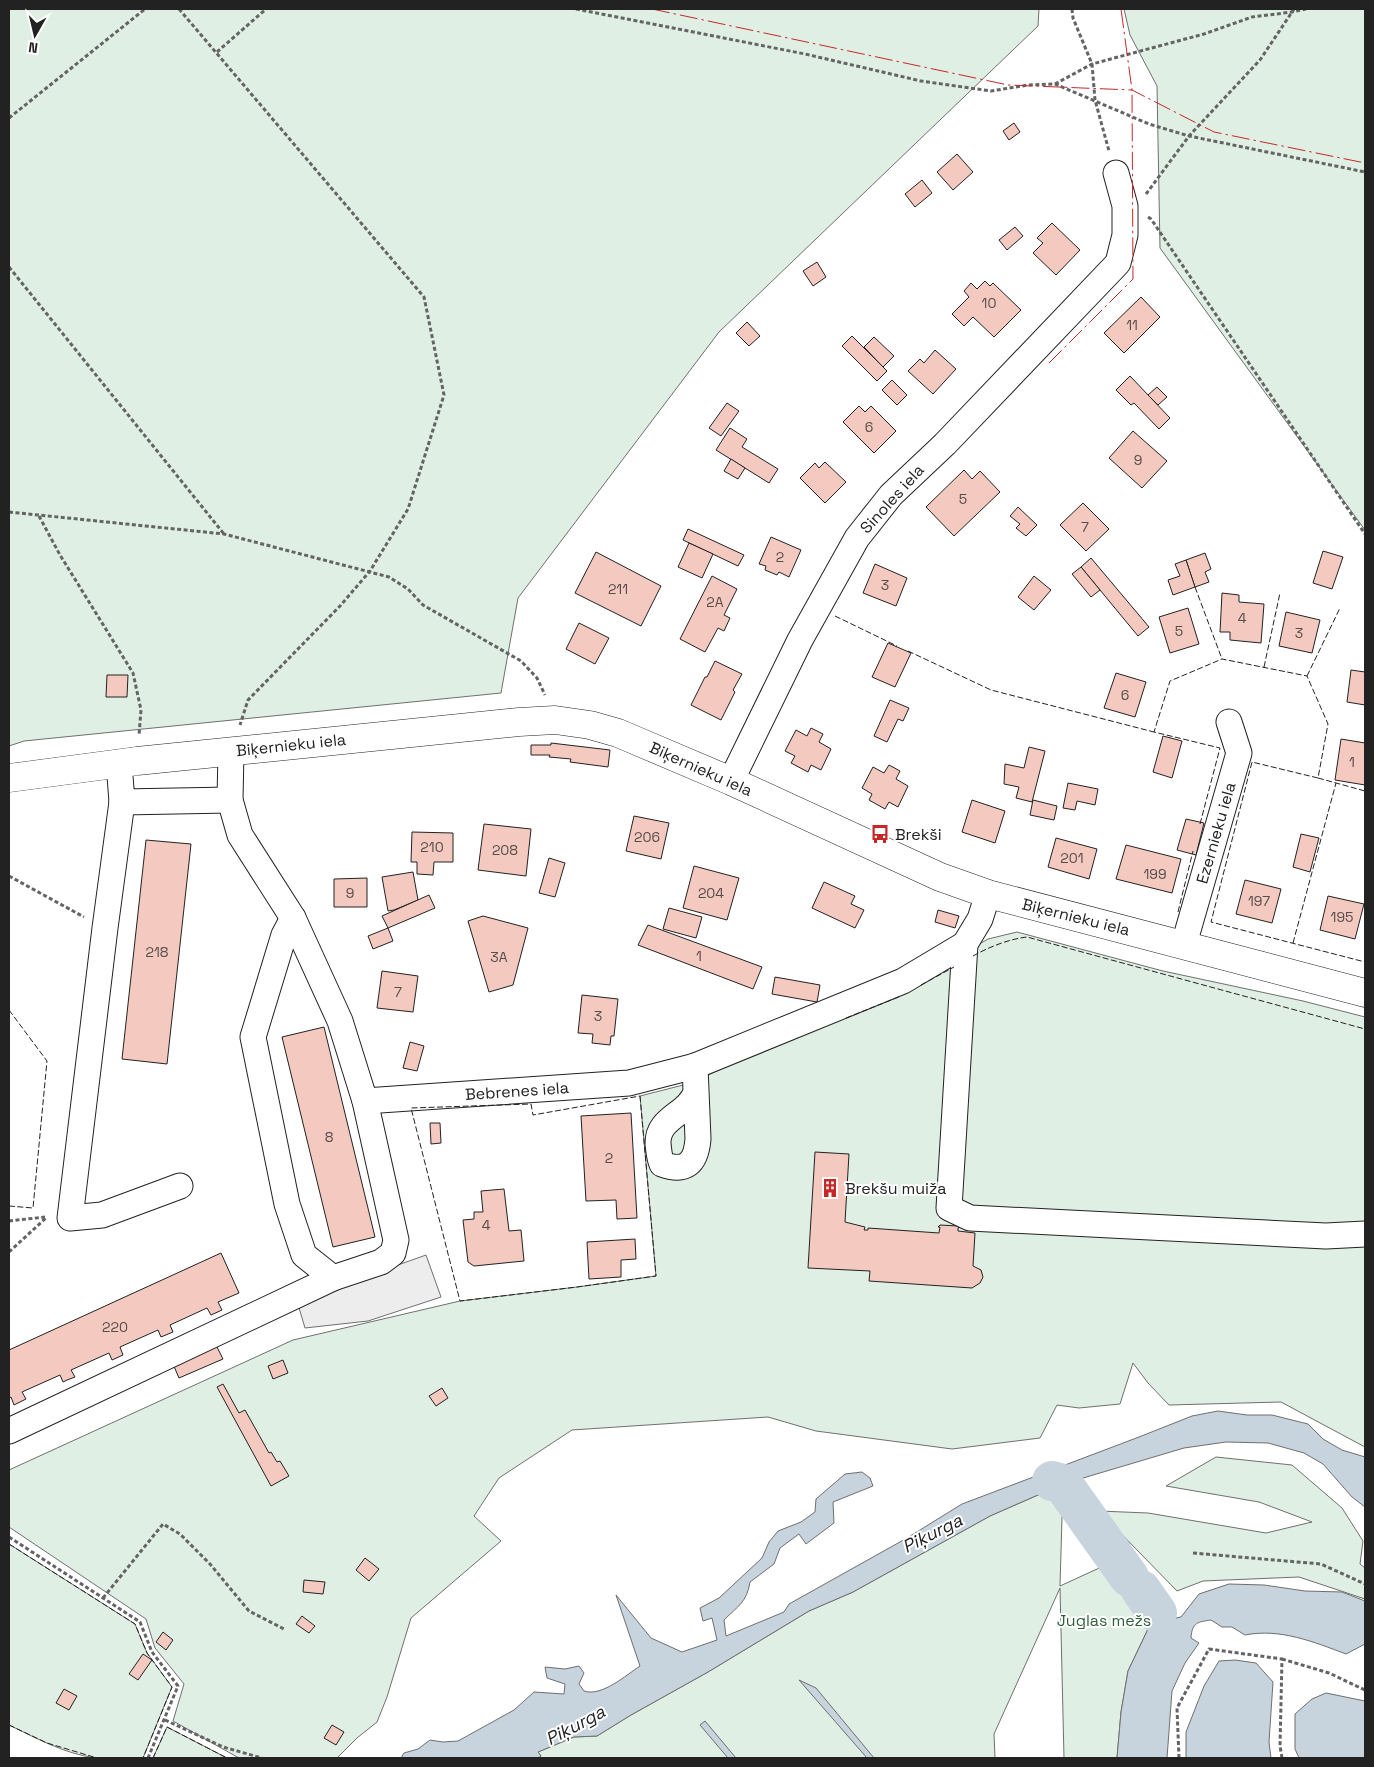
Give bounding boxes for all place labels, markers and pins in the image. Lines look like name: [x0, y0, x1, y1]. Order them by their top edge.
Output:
bus stop icon: Brekši: [869, 823, 891, 845]
place label: Brekši: [895, 824, 942, 845]
building icon: Brekšu muiža: [819, 1177, 841, 1199]
place label: Brekšu muiža: [845, 1178, 946, 1199]

